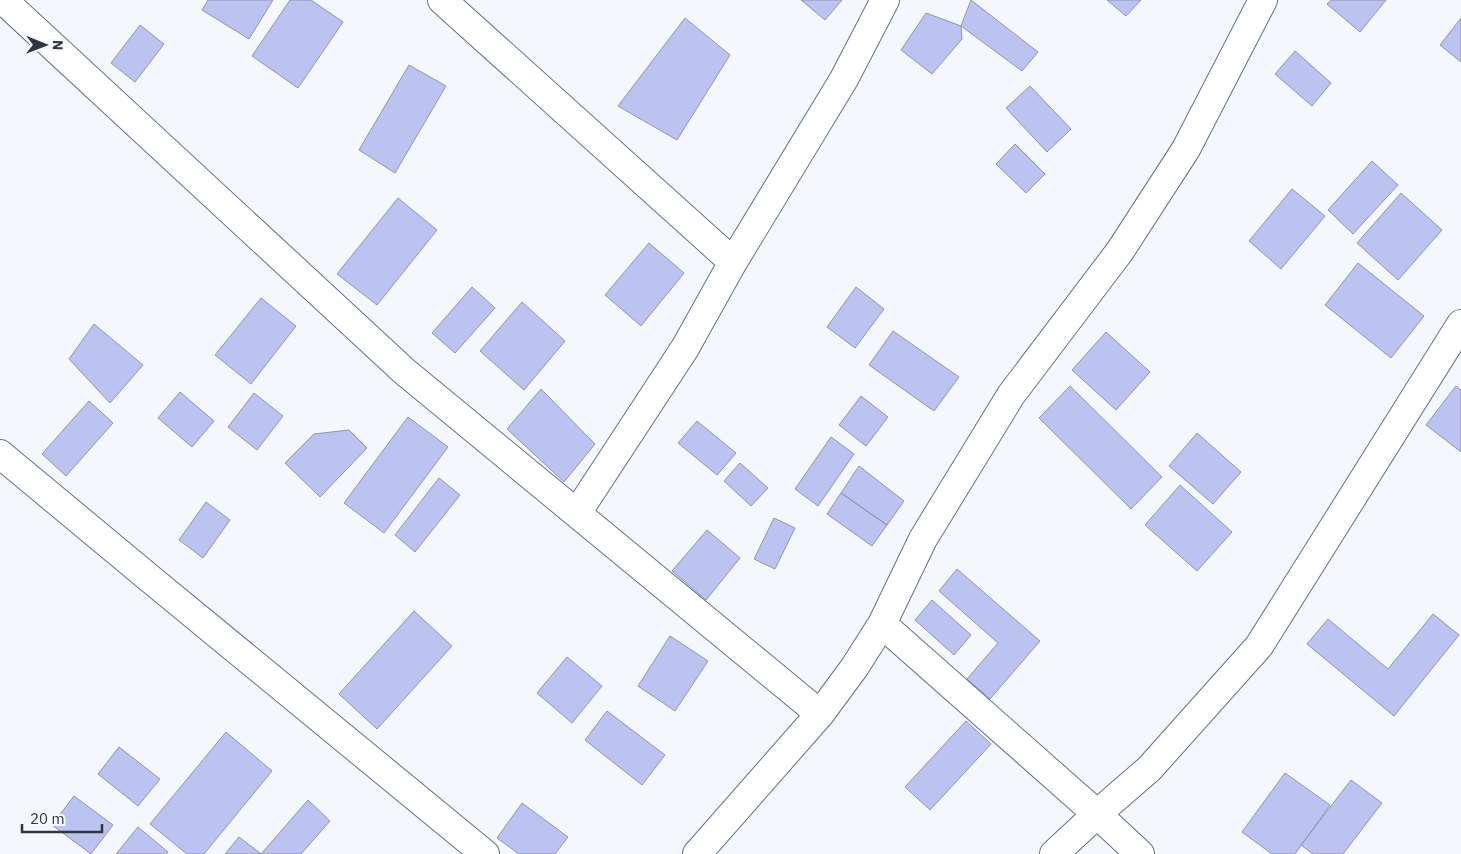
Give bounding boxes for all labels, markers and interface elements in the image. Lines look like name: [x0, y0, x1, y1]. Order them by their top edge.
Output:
north arrow: [20, 20, 70, 70]
text: N: [49, 40, 67, 50]
scale bar: [22, 802, 102, 834]
text: 20 m: [30, 809, 65, 828]

